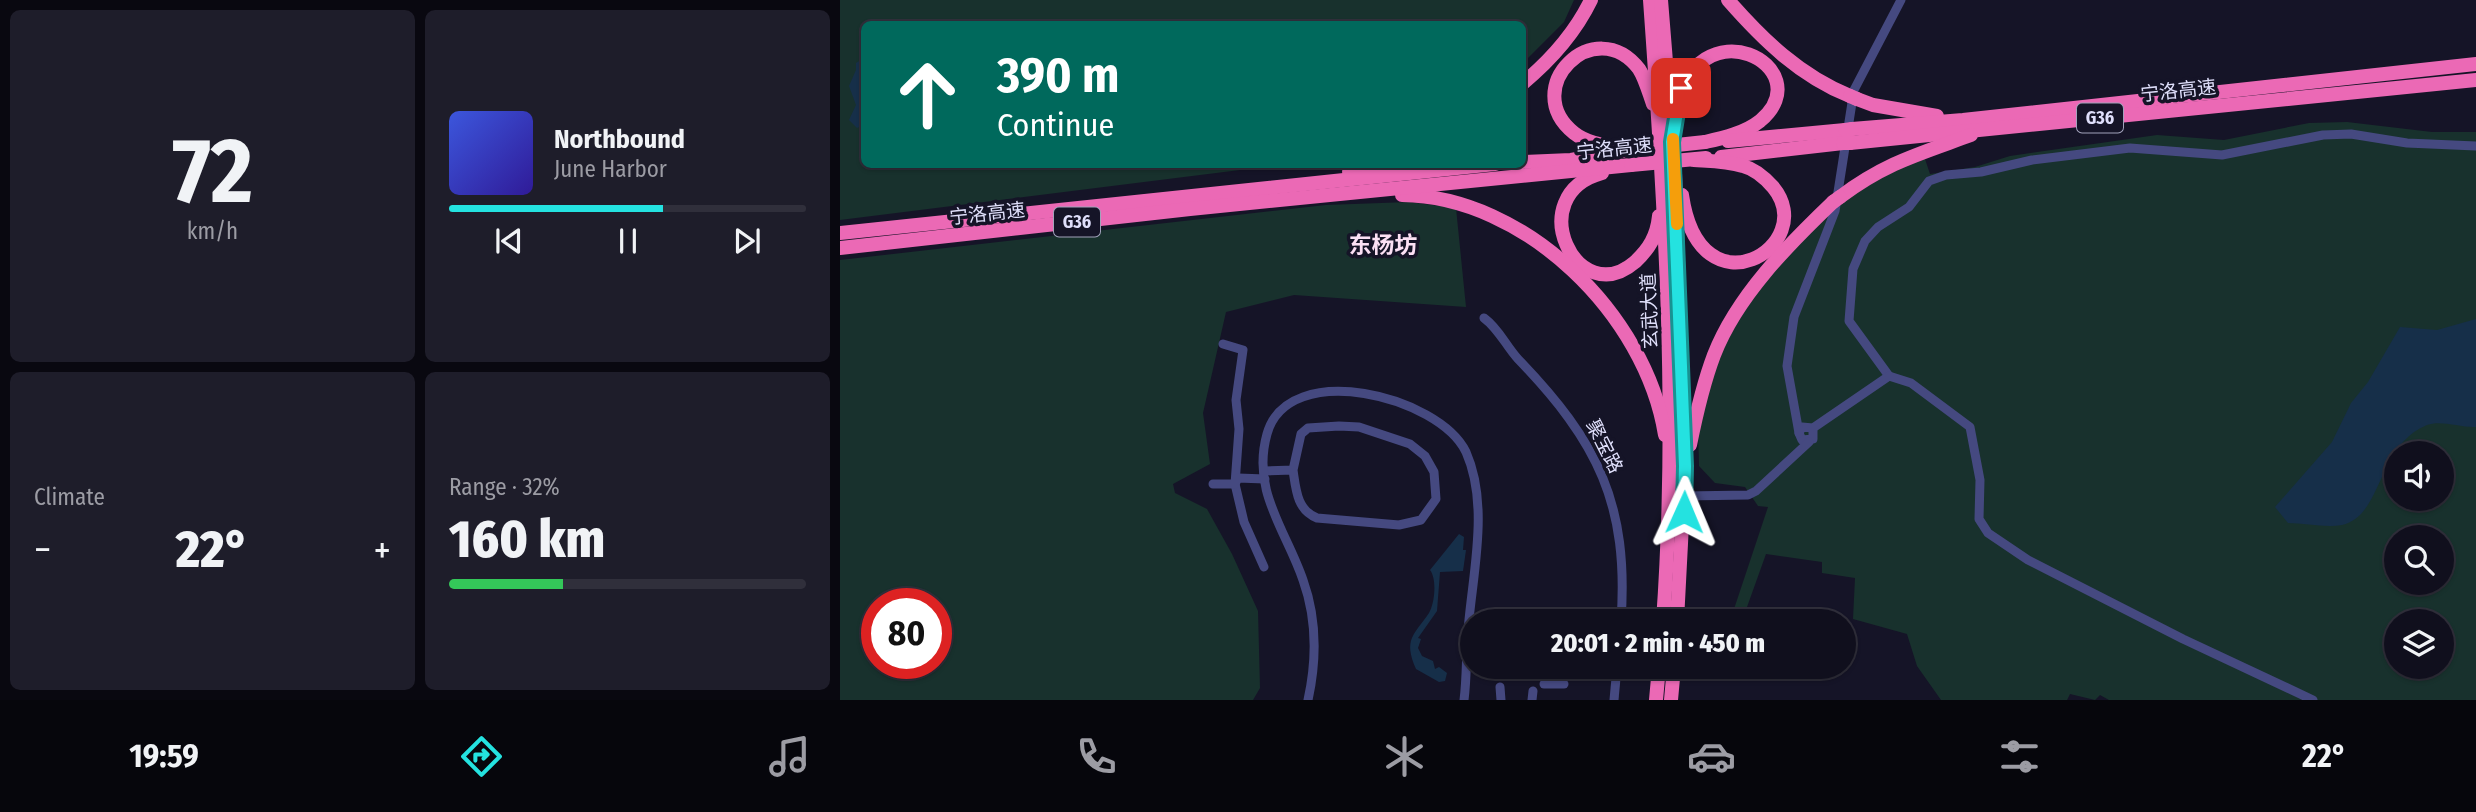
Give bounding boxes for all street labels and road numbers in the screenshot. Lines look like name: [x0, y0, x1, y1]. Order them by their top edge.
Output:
street label: 宁洛高速: [2139, 75, 2217, 106]
road number: G36: [2077, 104, 2123, 132]
street label: 宁洛高速: [1575, 133, 1653, 164]
street label: 宁洛高速: [948, 198, 1026, 229]
road number: G36: [1054, 208, 1100, 236]
street label: 玄武大道: [1637, 273, 1662, 349]
street label: 聚宝路: [1581, 416, 1628, 477]

